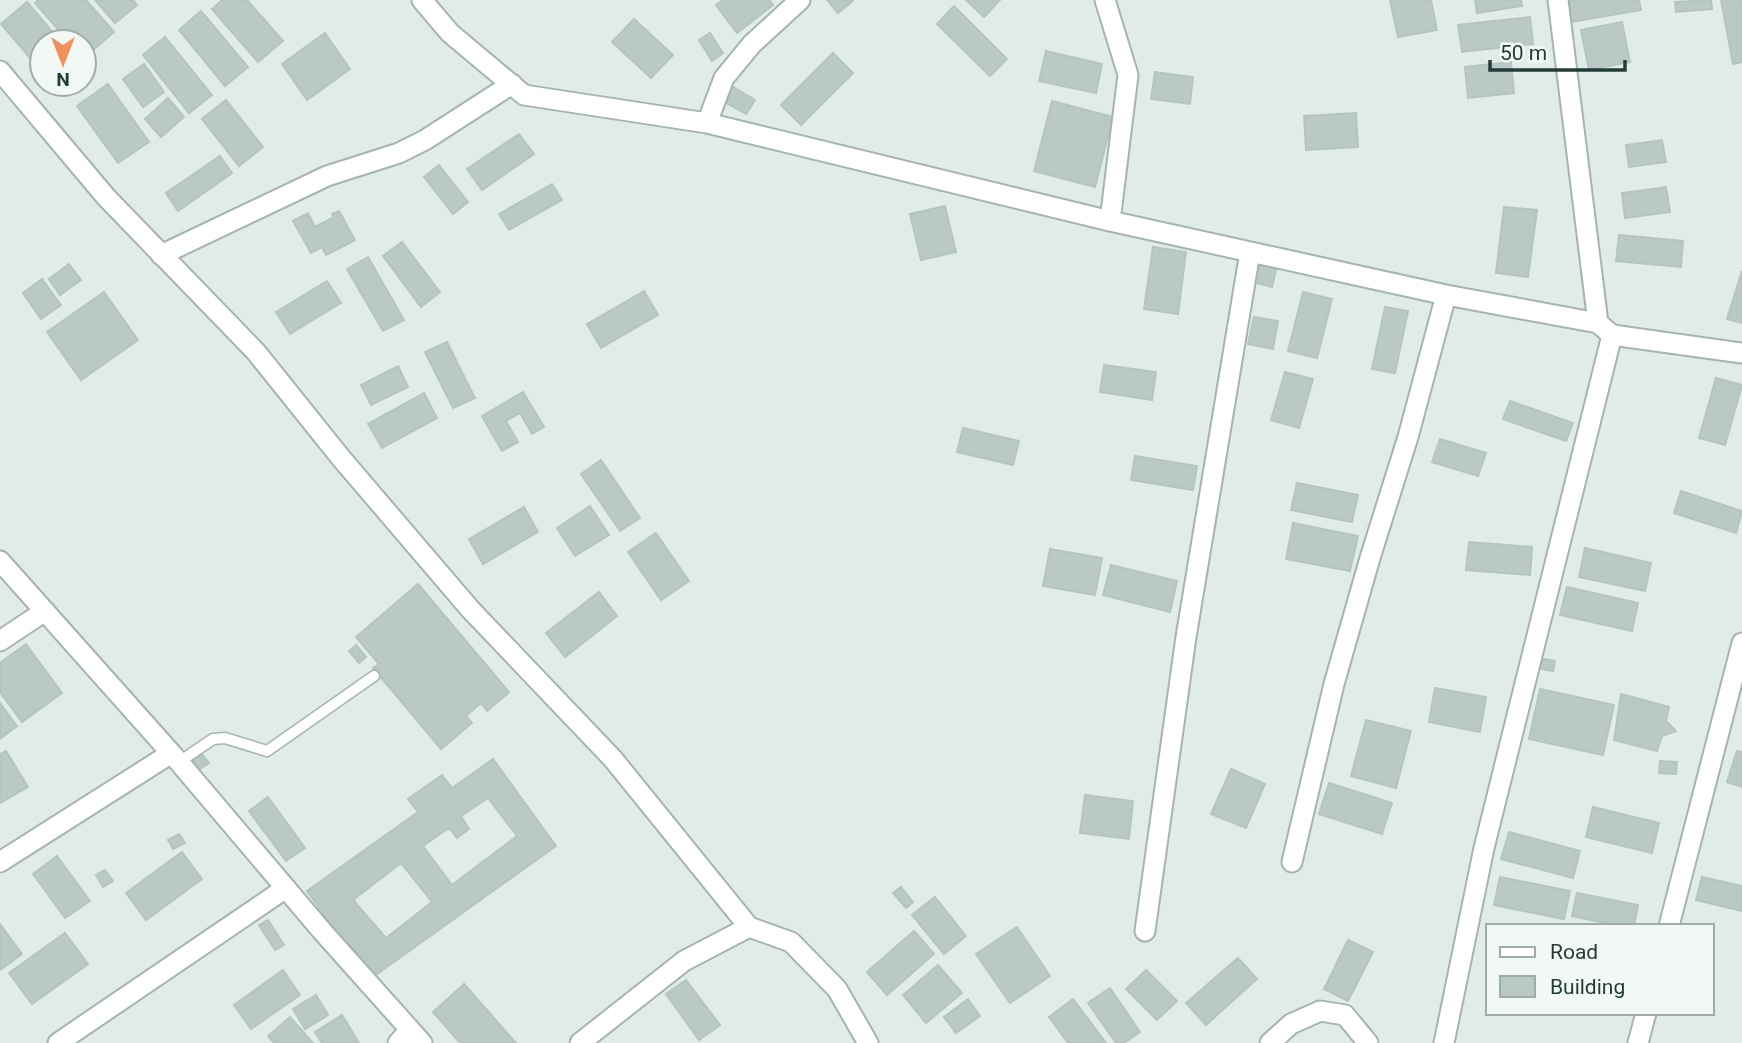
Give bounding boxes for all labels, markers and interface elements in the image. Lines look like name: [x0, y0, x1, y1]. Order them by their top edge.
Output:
north arrow: [28, 28, 98, 98]
scale bar: [1490, 28, 1625, 72]
text: 50 m: [1500, 41, 1547, 65]
text: N: [56, 68, 70, 91]
legend: [1486, 924, 1714, 1015]
text: Road: [1550, 940, 1598, 964]
text: Building: [1550, 975, 1625, 999]

